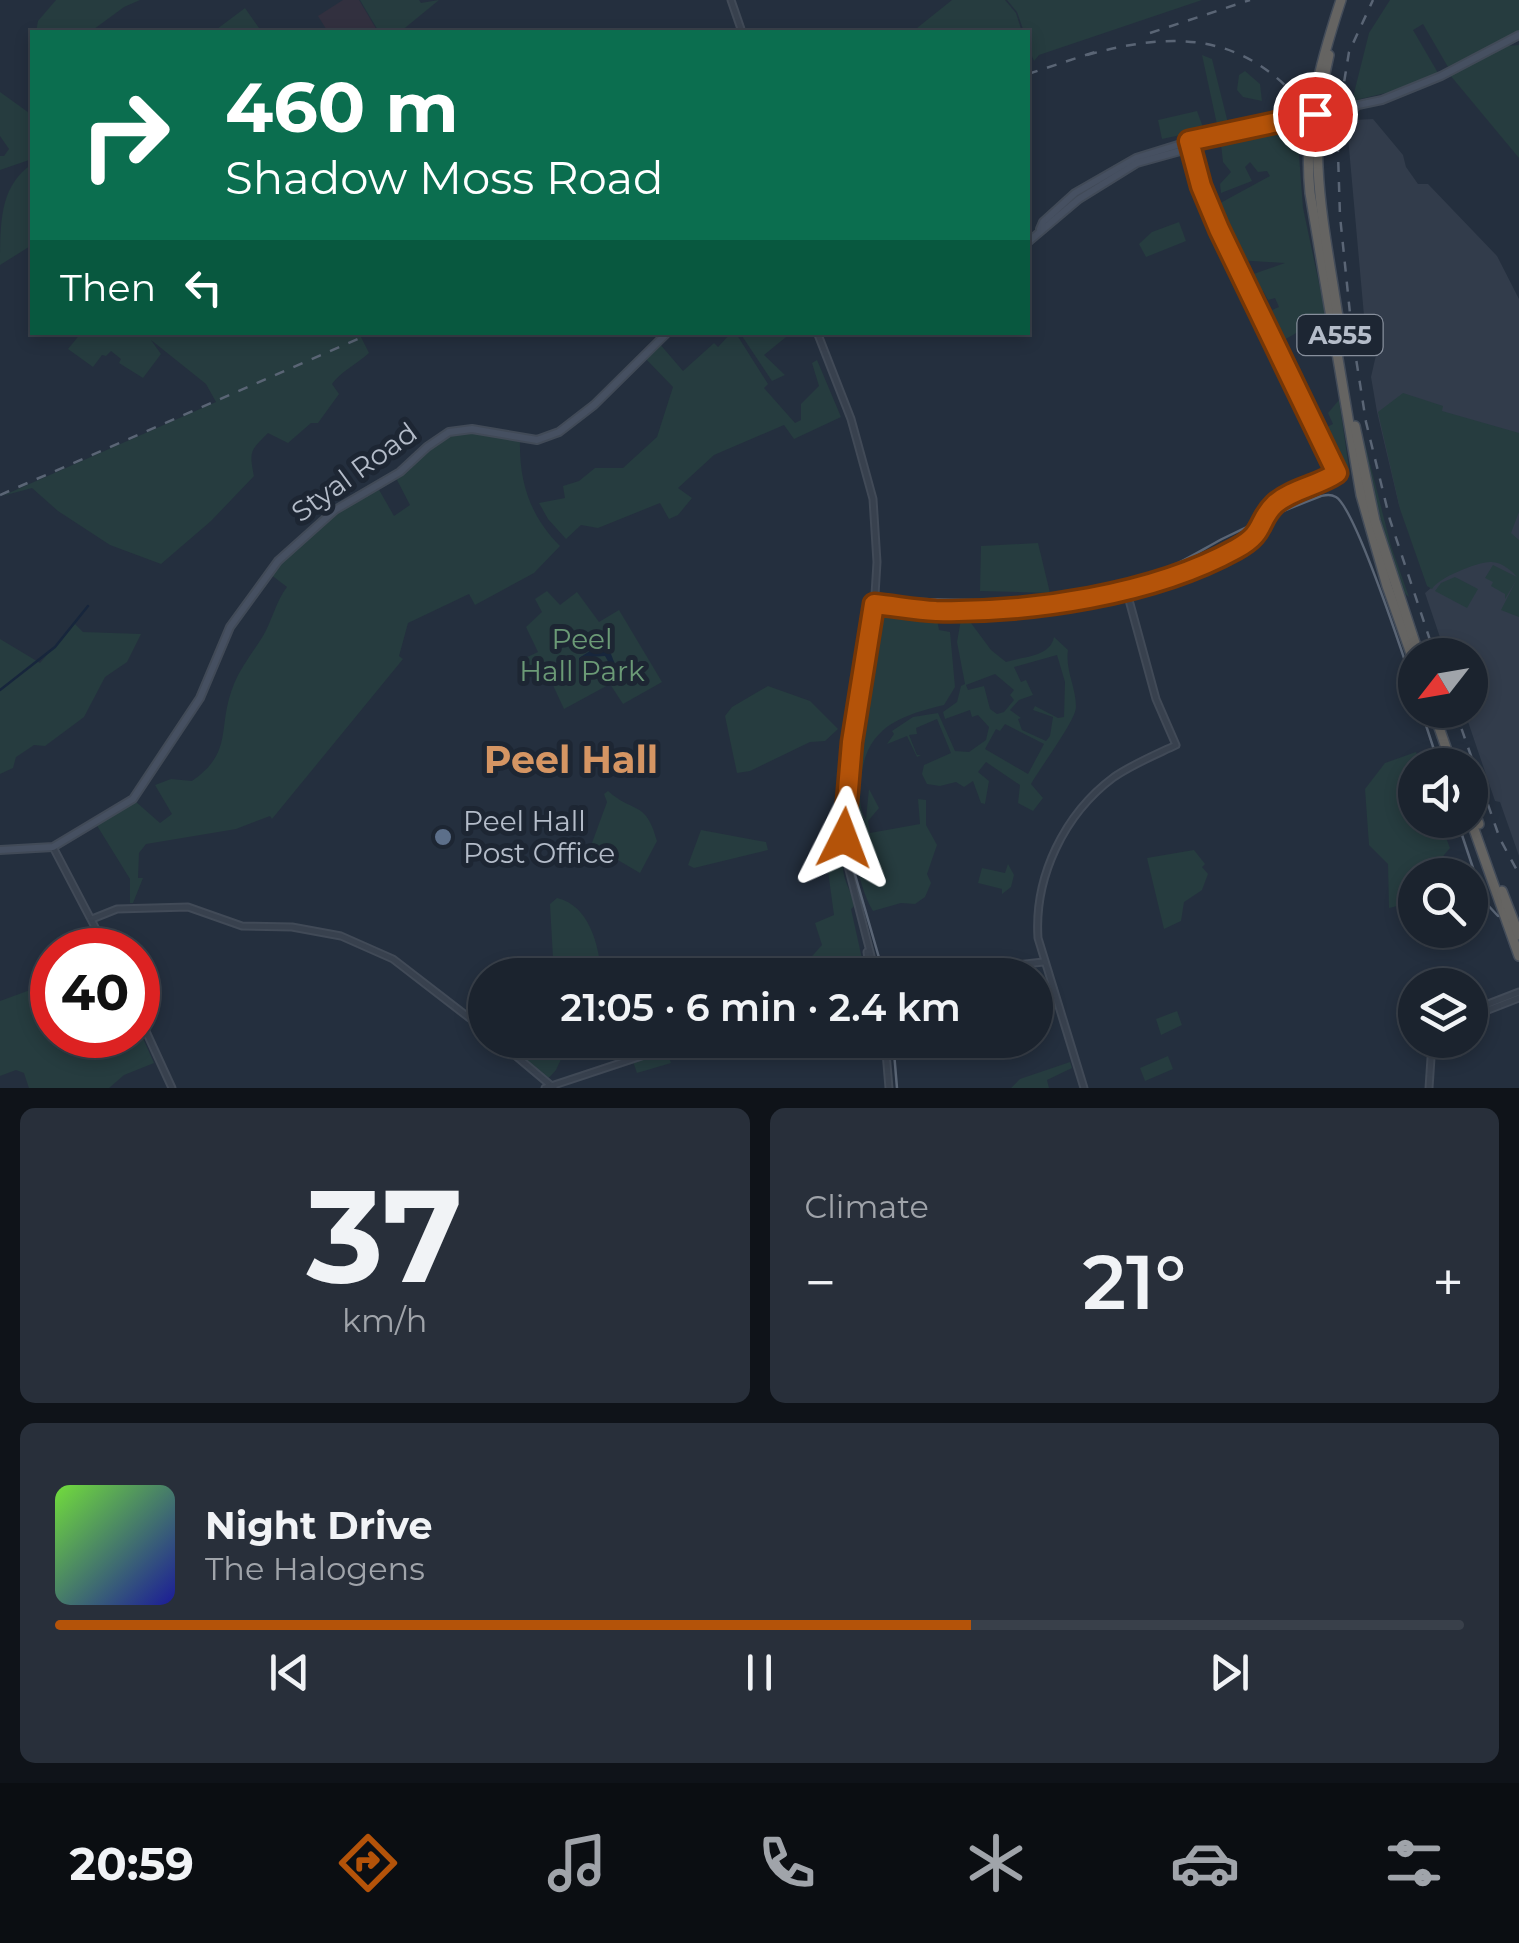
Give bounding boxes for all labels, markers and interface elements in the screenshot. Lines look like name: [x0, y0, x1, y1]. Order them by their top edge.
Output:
text: 460 m: [225, 64, 459, 150]
icon: right: [60, 70, 190, 200]
pin: [1273, 72, 1358, 157]
icon: arrive: [1288, 87, 1343, 142]
text: Shadow Moss Road: [225, 150, 664, 205]
icon: left: [176, 260, 231, 315]
text: Then: [60, 264, 156, 311]
road number: A555: [1298, 315, 1382, 355]
street label: Styal Road: [285, 415, 423, 529]
park label: Peel Hall Park: [519, 622, 645, 688]
north arrow: [1398, 638, 1488, 728]
map controls: [1398, 638, 1488, 1058]
district label: Peel Hall: [484, 736, 658, 783]
button: sound: [1398, 748, 1488, 838]
position arrow: [792, 786, 896, 890]
place label: Peel Hall Post Office: [463, 804, 615, 870]
marker: Peel Hall Post Office: [432, 826, 454, 848]
button: search: [1398, 858, 1488, 948]
speed limit sign: 40: [30, 928, 160, 1058]
button: layers: [1398, 968, 1488, 1058]
text: 21:05 · 6 min · 2.4 km: [560, 984, 961, 1031]
text: 37: [307, 1156, 463, 1315]
text: Climate: [805, 1187, 929, 1226]
text: 21°: [1082, 1236, 1186, 1328]
text: −: [805, 1249, 836, 1316]
text: +: [1432, 1249, 1464, 1316]
text: km/h: [342, 1301, 427, 1340]
text: Night Drive: [205, 1502, 432, 1549]
text: The Halogens: [205, 1549, 425, 1588]
icon: previous: [262, 1645, 317, 1700]
icon: pause: [732, 1645, 787, 1700]
icon: next: [1202, 1645, 1257, 1700]
icon: directions: [333, 1828, 403, 1898]
icon: music: [542, 1828, 612, 1898]
icon: phone: [752, 1828, 822, 1898]
icon: climate: [961, 1828, 1031, 1898]
icon: car: [1170, 1828, 1240, 1898]
icon: filters: [1379, 1828, 1449, 1898]
text: 20:59: [70, 1836, 194, 1891]

